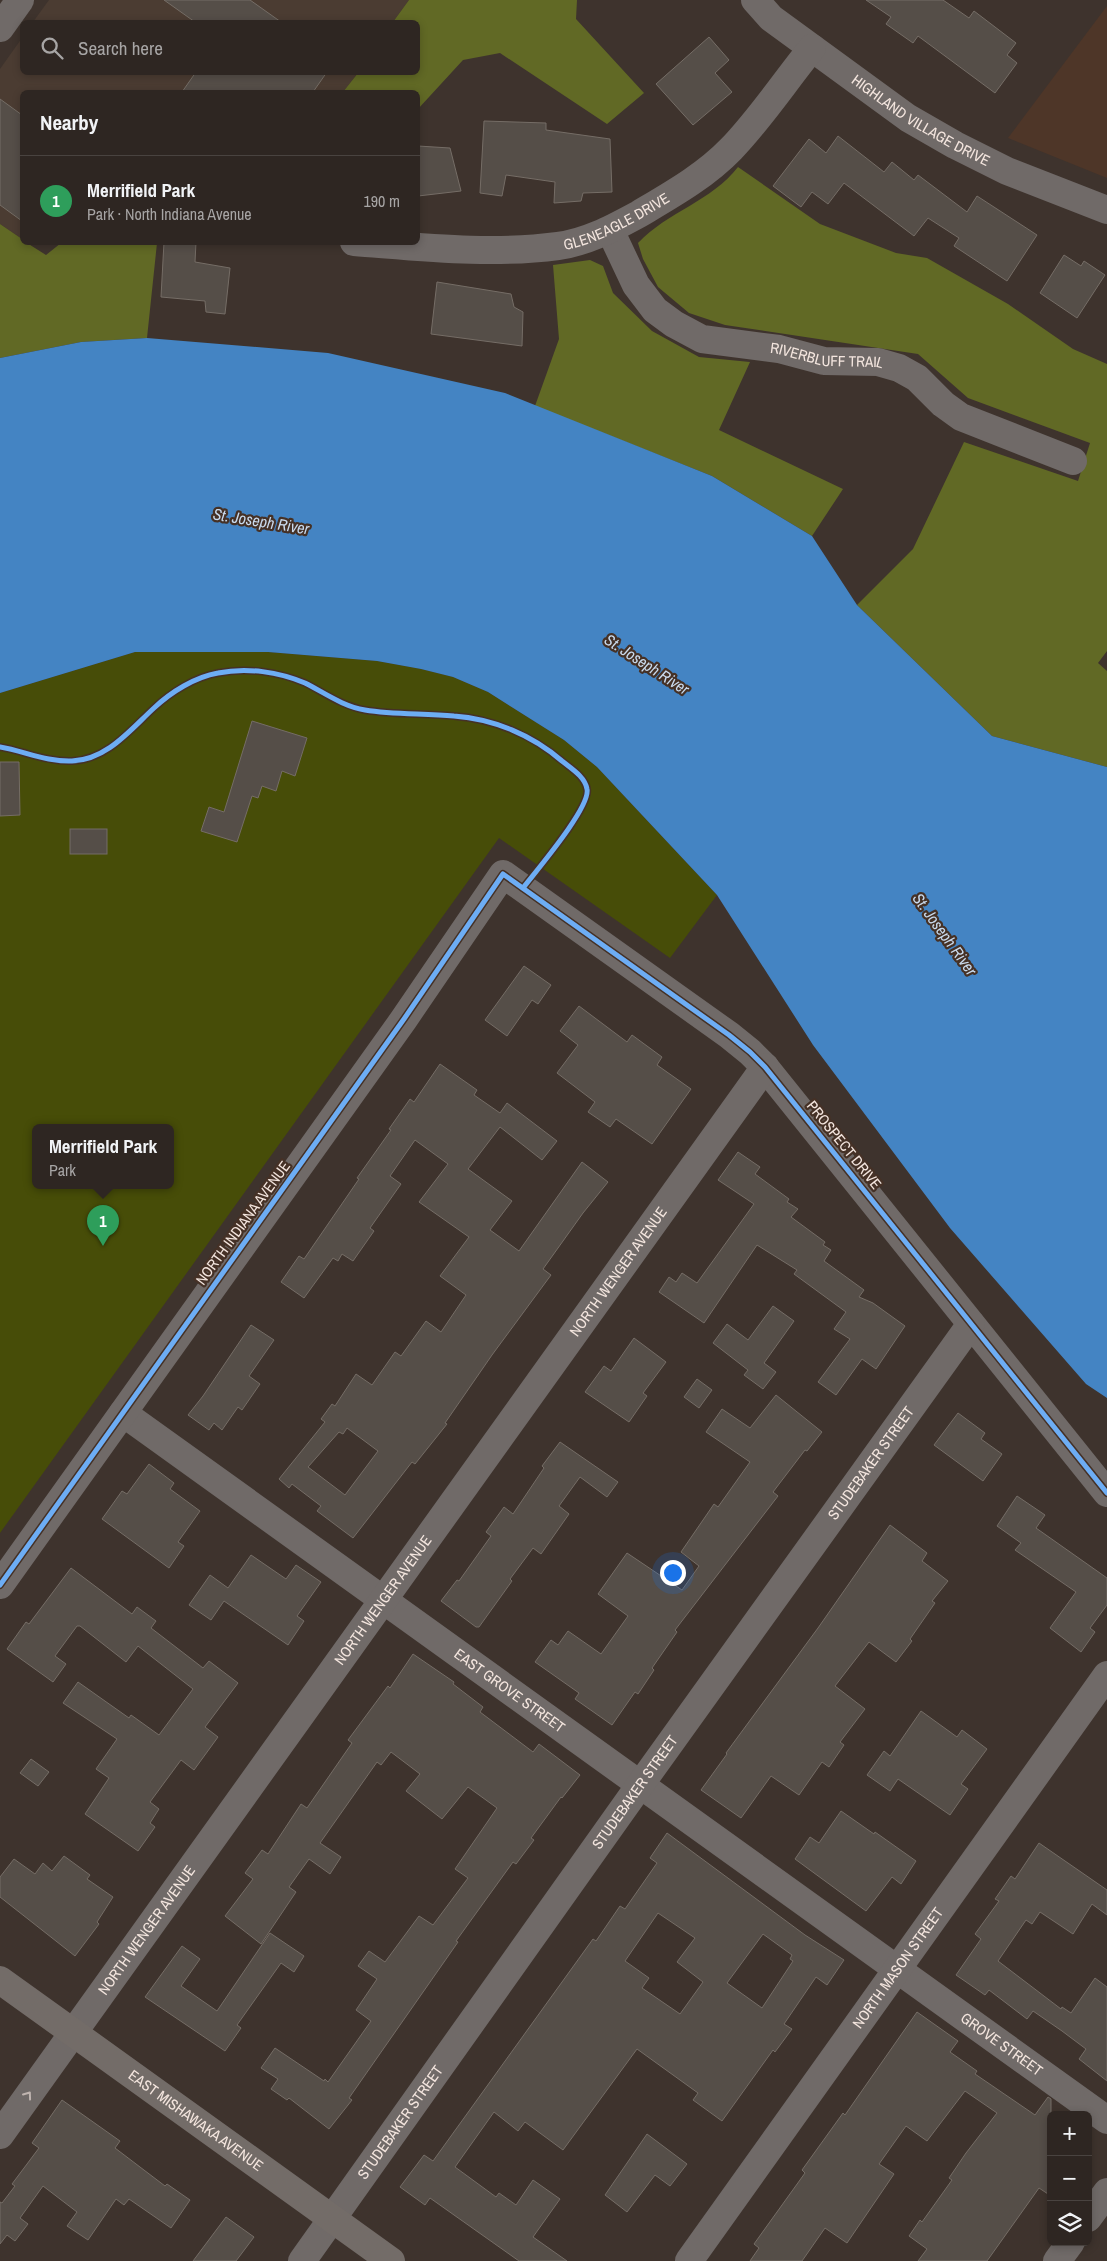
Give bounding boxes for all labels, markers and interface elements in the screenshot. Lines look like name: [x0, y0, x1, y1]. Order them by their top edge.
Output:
search box: [20, 20, 420, 75]
icon: search: [38, 34, 66, 62]
text: Search here: [78, 35, 163, 61]
street label: HIGHLAND VILLAGE DRIVE: [848, 69, 994, 171]
text: Nearby: [40, 108, 98, 137]
text: Merrifield Park: [87, 177, 195, 203]
street label: GLENEAGLE DRIVE: [561, 187, 673, 255]
text: 1: [52, 190, 60, 212]
text: 190 m: [364, 190, 400, 212]
text: Park · North Indiana Avenue: [87, 203, 252, 225]
street label: RIVERBLUFF TRAIL: [769, 337, 886, 373]
water label: St. Joseph River: [211, 503, 311, 540]
water label: St. Joseph River: [600, 628, 694, 700]
water label: St. Joseph River: [908, 888, 983, 980]
street label: PROSPECT DRIVE: [802, 1096, 887, 1193]
popup: [32, 1124, 174, 1189]
text: Merrifield Park: [49, 1133, 157, 1159]
street label: NORTH INDIANA AVENUE: [190, 1156, 295, 1289]
text: Park: [49, 1159, 76, 1181]
street label: NORTH WENGER AVENUE: [564, 1202, 672, 1340]
pin: 1: [87, 1205, 119, 1246]
street label: STUDEBAKER STREET: [823, 1401, 919, 1524]
street label: NORTH WENGER AVENUE: [329, 1531, 436, 1669]
your location: [660, 1560, 686, 1586]
street label: EAST GROVE STREET: [450, 1643, 570, 1738]
street label: STUDEBAKER STREET: [587, 1730, 683, 1853]
street label: NORTH WENGER AVENUE: [93, 1861, 200, 1999]
street label: NORTH MASON STREET: [847, 1902, 948, 2032]
street label: GROVE STREET: [957, 2007, 1048, 2081]
street label: STUDEBAKER STREET: [352, 2060, 448, 2183]
street label: EAST MISHAWAKA AVENUE: [124, 2065, 268, 2176]
one-way arrow: [22, 2091, 31, 2101]
map controls: [1047, 2111, 1092, 2246]
button: +: [1047, 2111, 1092, 2156]
button: −: [1047, 2156, 1092, 2201]
button: layers: [1047, 2201, 1092, 2246]

